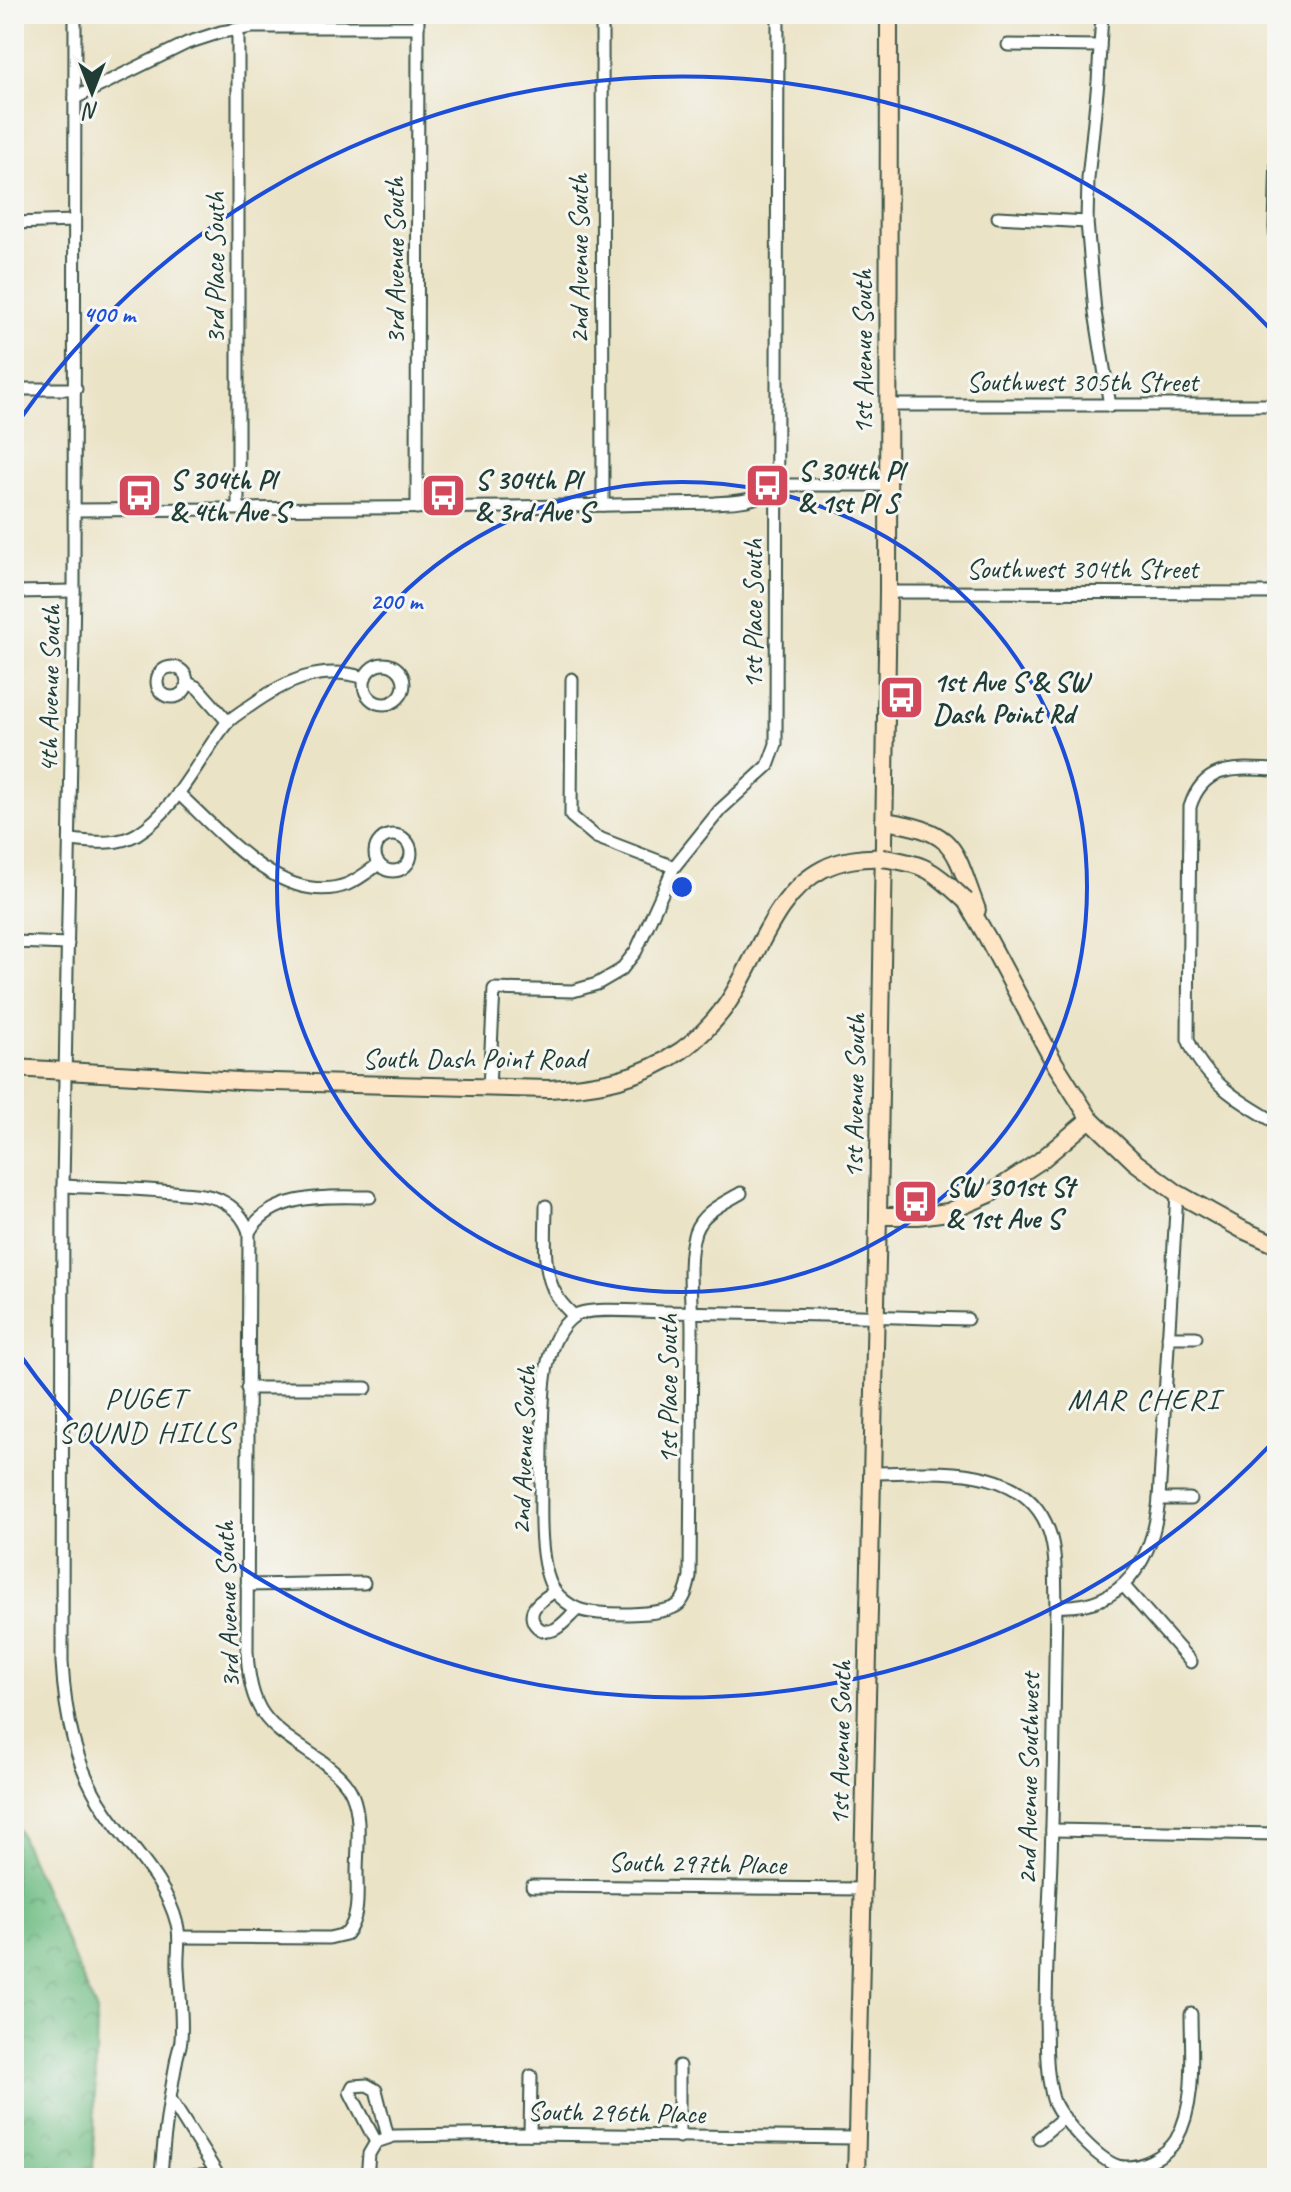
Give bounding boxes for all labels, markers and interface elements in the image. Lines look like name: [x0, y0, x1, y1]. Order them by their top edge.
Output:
north arrow: [52, 52, 132, 132]
text: N: [82, 97, 99, 125]
street label: 2nd Avenue South: [561, 173, 596, 344]
street label: 3rd Avenue South: [377, 176, 412, 345]
street label: 3rd Place South: [197, 192, 232, 344]
street label: 1st Avenue South: [845, 268, 880, 435]
text: 400 m: [83, 299, 137, 329]
street label: Southwest 305th Street: [966, 364, 1201, 399]
place label: S 304th Pl & 1st Pl S: [798, 453, 909, 520]
place label: S 304th Pl & 4th Ave S: [170, 462, 294, 529]
place label: S 304th Pl & 3rd Ave S: [475, 462, 598, 529]
bus stop icon: S 304th Pl & 1st Pl S: [743, 462, 791, 510]
bus stop icon: S 304th Pl & 4th Ave S: [115, 471, 163, 519]
bus stop icon: S 304th Pl & 3rd Ave S: [420, 471, 468, 519]
street label: 1st Place South: [735, 539, 770, 689]
street label: Southwest 304th Street: [966, 551, 1201, 586]
text: 200 m: [370, 586, 424, 616]
street label: 4th Avenue South: [30, 603, 68, 773]
place label: 1st Ave S & SW Dash Point Rd: [933, 664, 1093, 731]
bus stop icon: 1st Ave S & SW Dash Point Rd: [878, 673, 926, 721]
centre of rings: [668, 873, 696, 901]
street label: 1st Avenue South: [835, 1012, 873, 1179]
street label: South Dash Point Road: [362, 1041, 590, 1076]
place label: SW 301st St & 1st Ave S: [946, 1169, 1079, 1236]
bus stop icon: SW 301st St & 1st Ave S: [891, 1178, 939, 1226]
street label: 1st Place South: [650, 1314, 685, 1464]
street label: 2nd Avenue South: [503, 1363, 543, 1535]
district label: PUGET SOUND HILLS: [58, 1379, 237, 1451]
district label: MAR CHERI: [1068, 1380, 1225, 1418]
street label: 3rd Avenue South: [207, 1520, 247, 1689]
street label: 1st Avenue South: [821, 1659, 859, 1826]
street label: 2nd Avenue Southwest: [1009, 1670, 1047, 1885]
street label: South 297th Place: [608, 1844, 788, 1882]
street label: South 296th Place: [527, 2093, 707, 2131]

